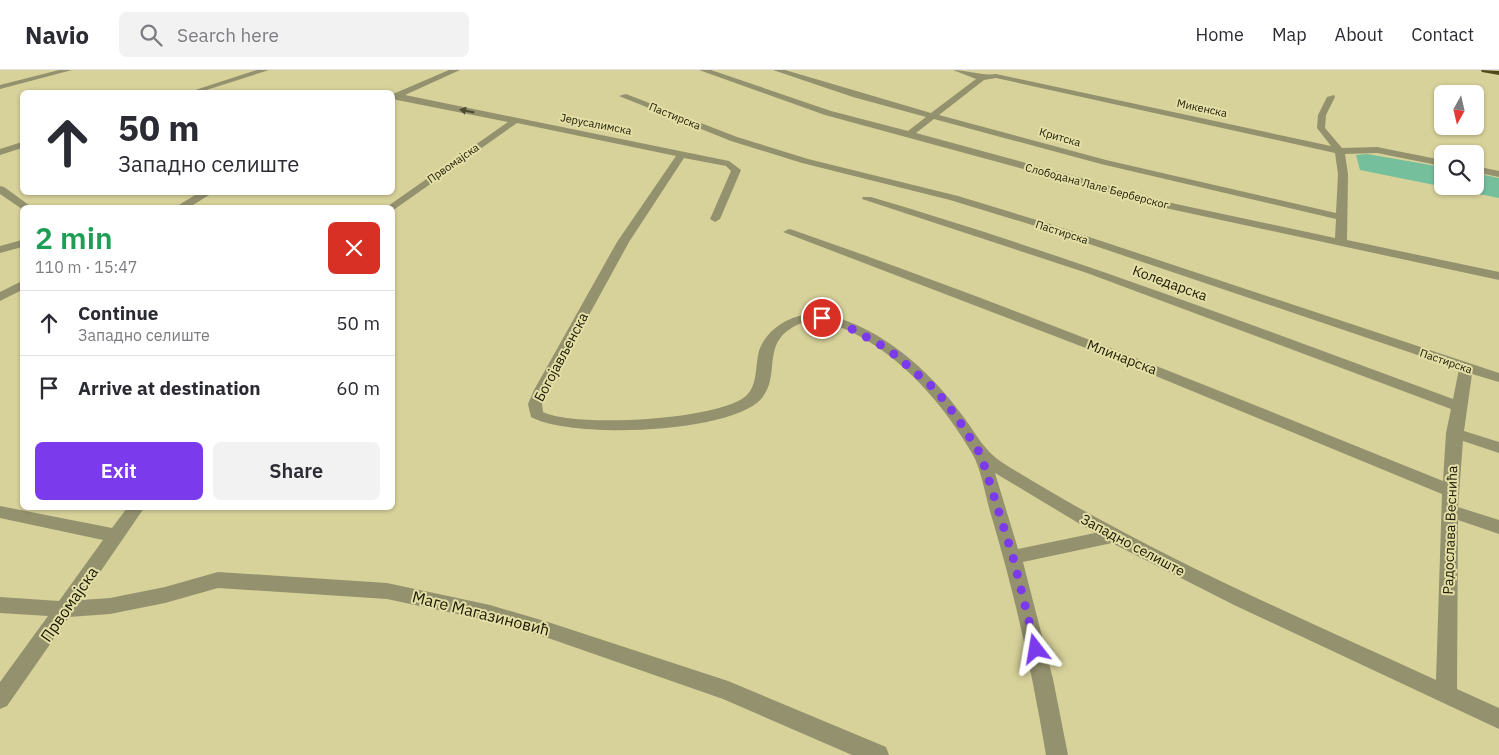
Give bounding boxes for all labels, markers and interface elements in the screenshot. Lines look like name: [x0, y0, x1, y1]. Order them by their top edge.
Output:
search box: [119, 12, 469, 57]
text: Navio: [25, 19, 89, 51]
icon: search: [137, 21, 165, 49]
text: Search here: [177, 23, 279, 47]
text: Home: [1196, 23, 1244, 46]
text: Map: [1272, 23, 1307, 46]
text: About: [1335, 23, 1383, 46]
text: Contact: [1411, 23, 1474, 46]
north arrow: [1434, 85, 1484, 135]
map controls: [1434, 85, 1484, 195]
street label: Микенска: [1176, 96, 1229, 120]
street label: Пастирска: [647, 99, 703, 133]
text: 50 m: [118, 105, 200, 151]
one-way arrow: [460, 107, 475, 115]
icon: ahead: [35, 110, 100, 175]
street label: Јерусалимска: [559, 110, 633, 138]
street label: Критска: [1038, 124, 1082, 150]
street label: Првомајска: [424, 140, 482, 186]
button: search: [1434, 145, 1484, 195]
text: Западно селиште: [118, 149, 299, 178]
street label: Слободана Лале Берберског: [1024, 160, 1170, 212]
street label: Пастирска: [1034, 217, 1090, 247]
text: 2 min: [35, 218, 113, 257]
button: close: [328, 222, 380, 274]
text: 110 m · 15:47: [35, 257, 137, 277]
street label: Коледарска: [1130, 261, 1210, 305]
pin: [801, 297, 843, 339]
text: Continue: [78, 301, 158, 325]
icon: arrive: [808, 304, 836, 332]
icon: ahead: [35, 309, 63, 337]
street label: Богојављенска: [530, 309, 592, 405]
text: 50 m: [336, 311, 380, 335]
text: Западно селиште: [78, 325, 210, 345]
street label: Млинарска: [1085, 335, 1160, 379]
street label: Пастирска: [1418, 346, 1474, 377]
icon: arrive: [35, 374, 63, 402]
text: Arrive at destination: [78, 376, 261, 400]
text: 60 m: [336, 376, 380, 400]
button: Exit: [35, 442, 203, 500]
button: Share: [213, 442, 380, 500]
street label: Радослава Веснића: [1439, 465, 1461, 595]
street label: Западно селиште: [1078, 510, 1188, 580]
street label: Првомајска: [36, 562, 102, 645]
street label: Маге Магазиновић: [410, 586, 552, 640]
position arrow: [1009, 622, 1061, 674]

